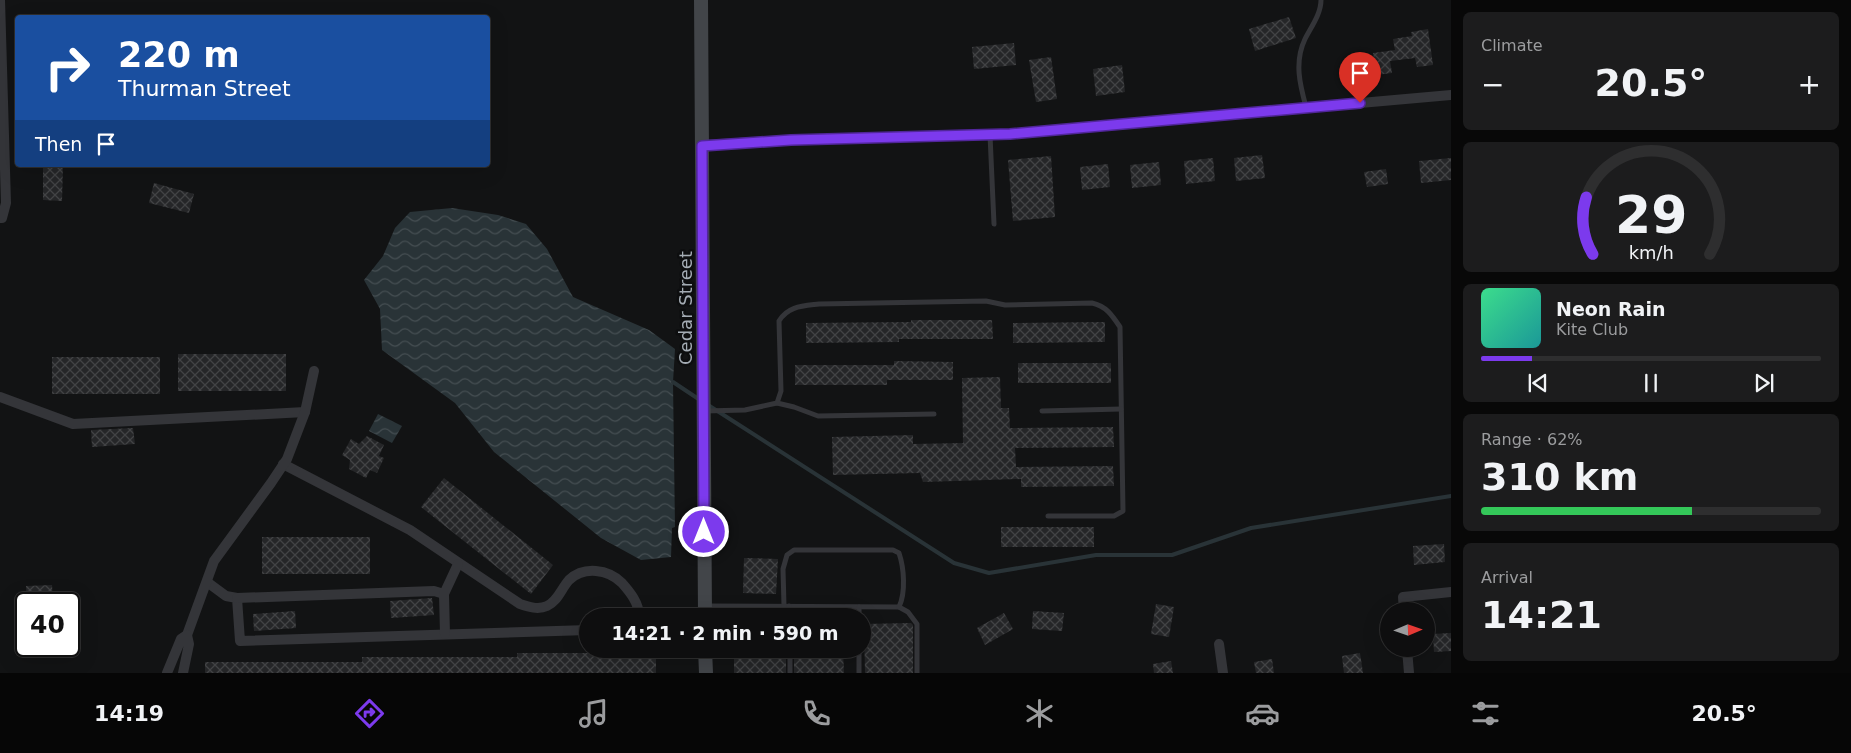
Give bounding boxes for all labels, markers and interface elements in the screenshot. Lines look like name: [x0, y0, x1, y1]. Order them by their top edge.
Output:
icon: right: [35, 35, 100, 100]
text: 220 m: [118, 35, 240, 75]
text: Climate: [1481, 36, 1543, 55]
pin: [1339, 52, 1381, 103]
icon: arrive: [1346, 59, 1374, 87]
text: 20.5°: [1595, 61, 1707, 105]
text: −: [1481, 68, 1504, 101]
text: +: [1798, 68, 1821, 101]
text: Thurman Street: [118, 76, 291, 101]
icon: arrive: [92, 130, 120, 158]
text: Then: [35, 133, 82, 155]
text: 29: [1615, 185, 1687, 245]
text: km/h: [1628, 242, 1674, 263]
street label: Cedar Street: [675, 251, 696, 365]
text: Neon Rain: [1556, 298, 1665, 320]
text: Kite Club: [1556, 320, 1628, 339]
icon: previous: [1524, 369, 1552, 397]
icon: pause: [1637, 369, 1665, 397]
icon: next: [1750, 369, 1778, 397]
text: Range · 62%: [1481, 430, 1583, 449]
text: 310 km: [1481, 455, 1638, 499]
position arrow: [677, 505, 729, 557]
text: Arrival: [1481, 568, 1533, 587]
speed limit sign: 40: [15, 592, 80, 657]
text: 14:21: [1481, 593, 1602, 637]
north arrow: [1380, 602, 1435, 658]
map controls: [1380, 602, 1435, 657]
text: 14:21 · 2 min · 590 m: [611, 622, 839, 644]
icon: directions: [352, 696, 387, 731]
icon: music: [576, 696, 611, 731]
icon: phone: [799, 696, 834, 731]
icon: climate: [1022, 696, 1057, 731]
icon: car: [1245, 696, 1280, 731]
icon: filters: [1468, 696, 1503, 731]
text: 14:19: [94, 701, 164, 726]
text: 20.5°: [1692, 701, 1757, 726]

